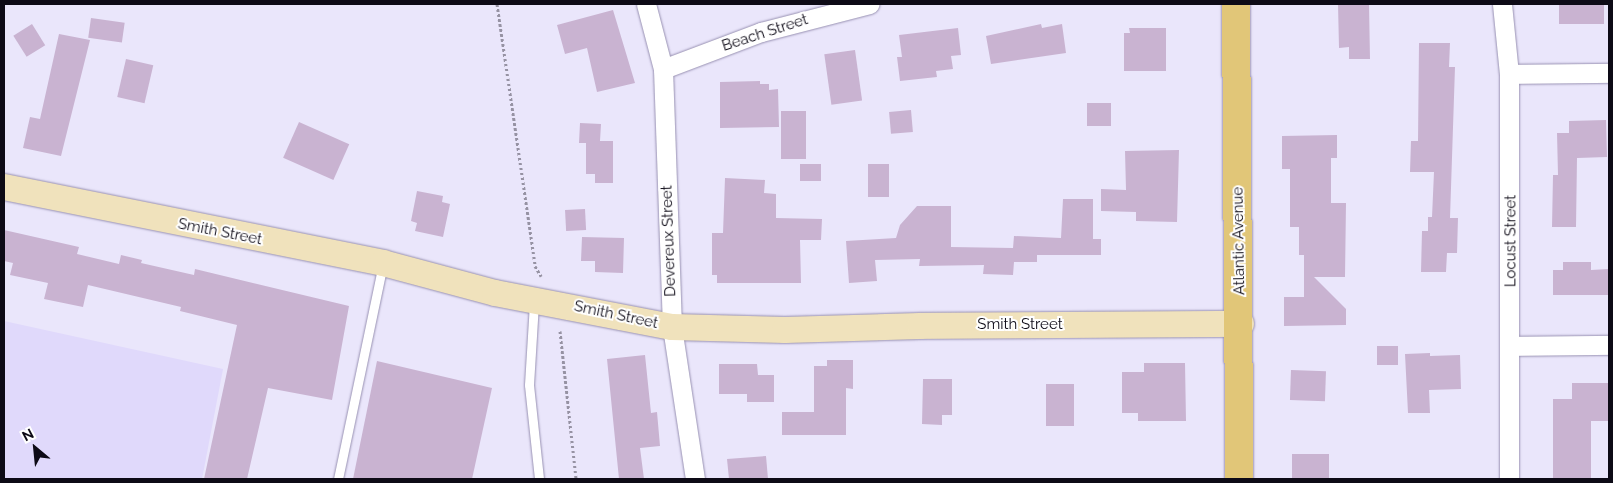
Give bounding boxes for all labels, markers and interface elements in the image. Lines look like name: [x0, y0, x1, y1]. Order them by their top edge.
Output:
street label: Beach Street: [720, 11, 810, 55]
street label: Devereux Street: [658, 185, 680, 297]
street label: Atlantic Avenue: [1229, 186, 1249, 296]
street label: Locust Street: [1502, 195, 1520, 287]
street label: Smith Street: [176, 215, 264, 249]
street label: Smith Street: [572, 297, 660, 333]
street label: Smith Street: [977, 316, 1063, 334]
north arrow: [10, 423, 60, 473]
text: N: [19, 425, 36, 444]

